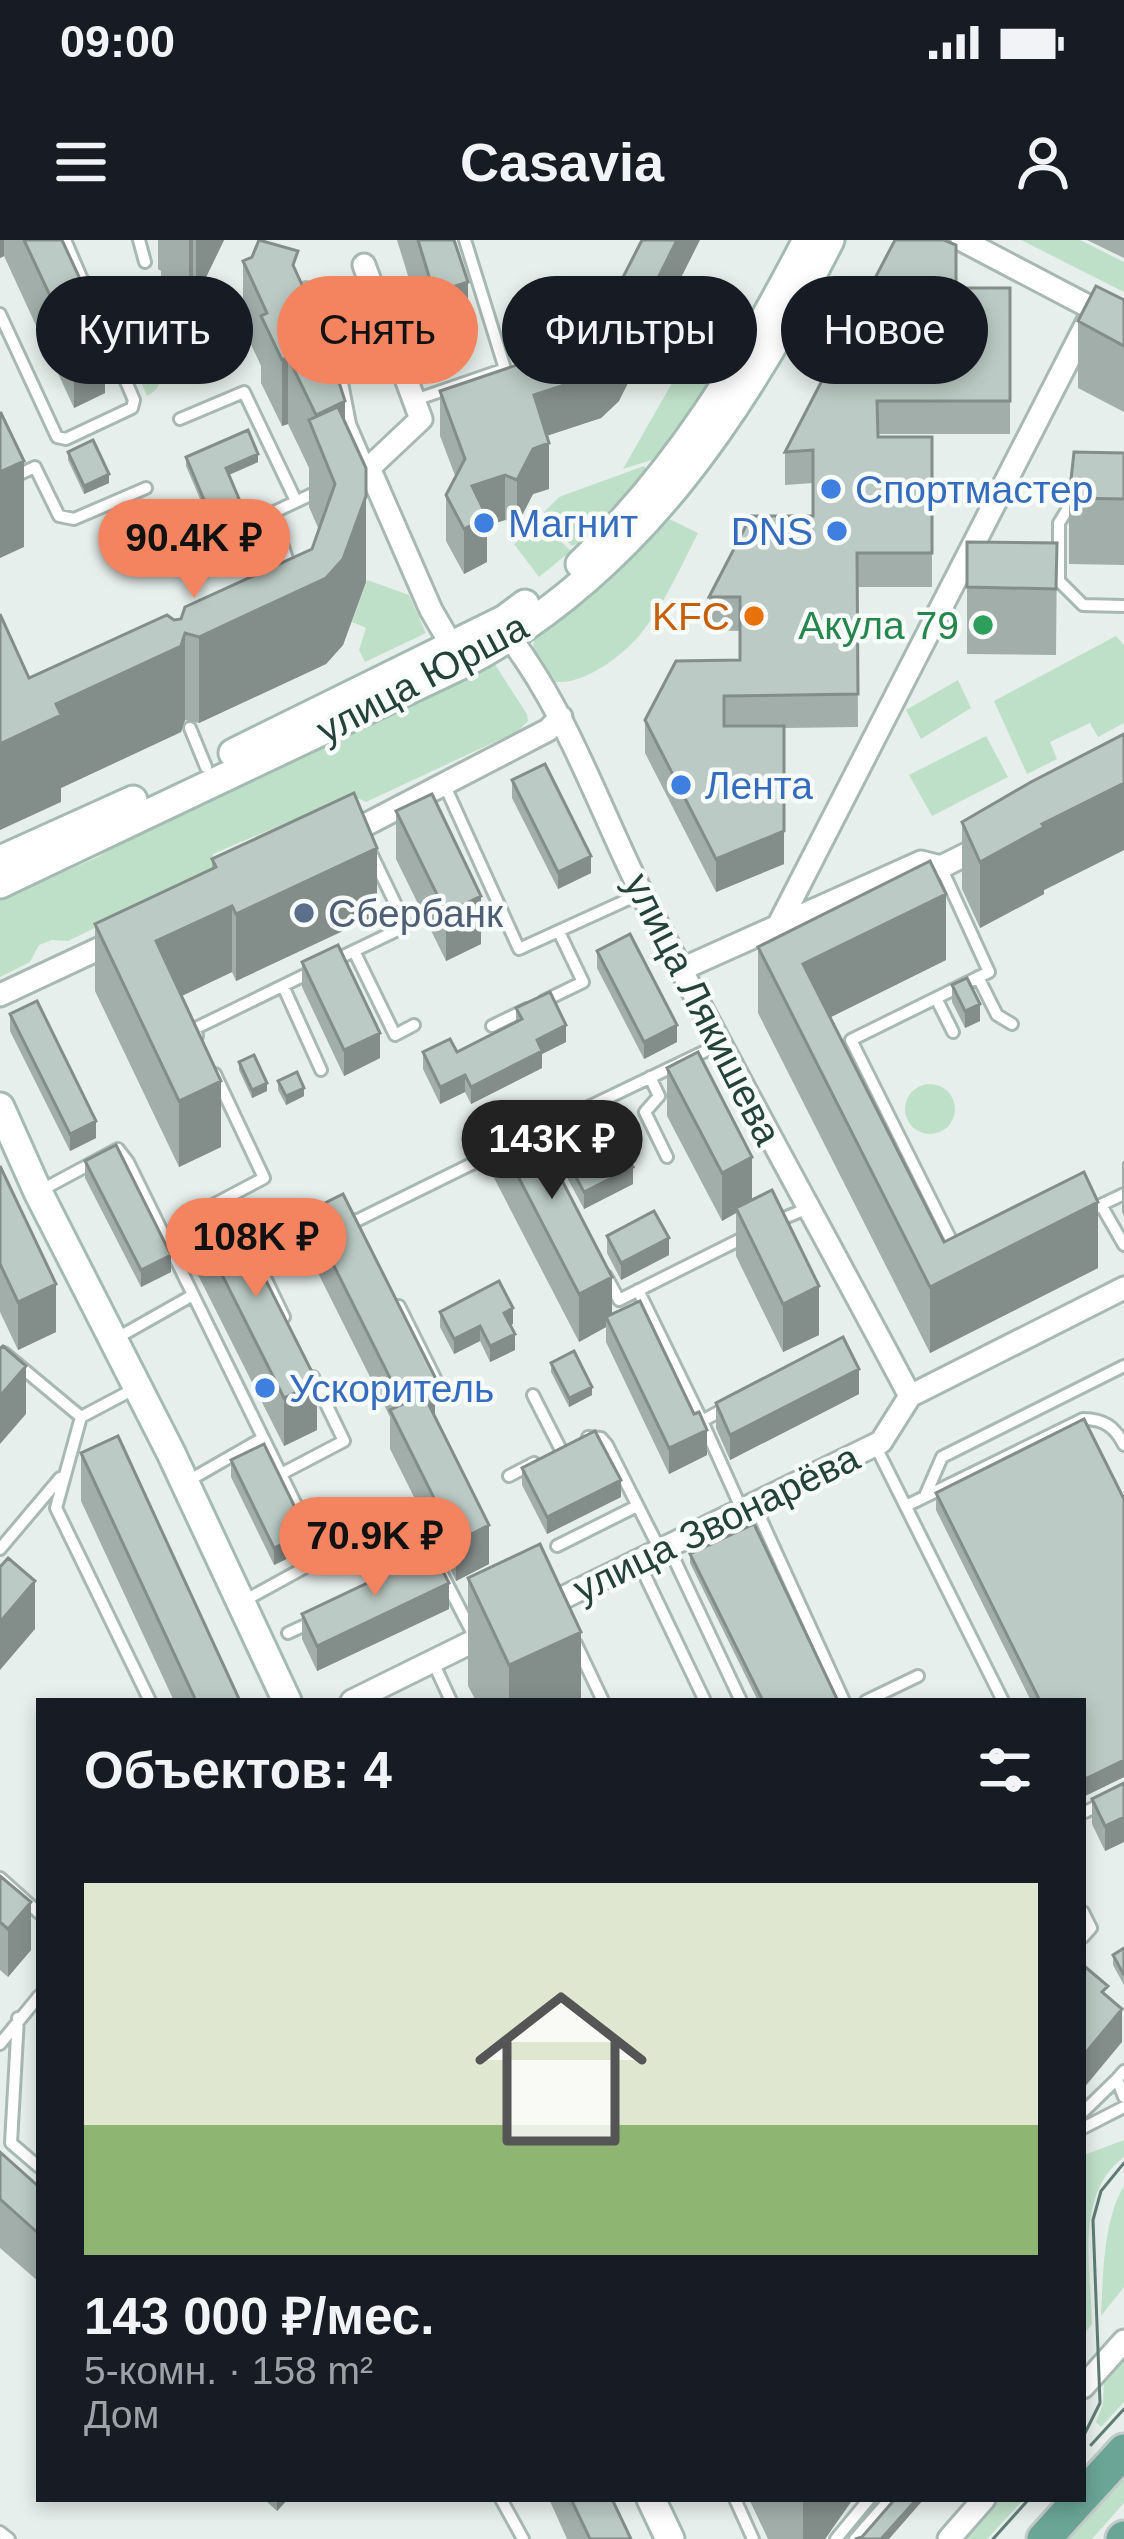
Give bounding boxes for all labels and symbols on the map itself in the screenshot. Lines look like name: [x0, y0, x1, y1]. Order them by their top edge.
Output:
place label: Спортмастер: [855, 468, 1093, 511]
marker: Спортмастер: [818, 476, 844, 502]
pin: 90.4K ₽: [83, 499, 305, 601]
place label: Магнит: [508, 502, 638, 545]
marker: Магнит: [471, 510, 497, 536]
place label: DNS: [731, 510, 813, 553]
marker: DNS: [824, 518, 850, 544]
place label: KFC: [652, 595, 730, 638]
marker: KFC: [741, 603, 767, 629]
street label: улица Юрша: [309, 604, 535, 751]
place label: Акула 79: [798, 604, 959, 647]
marker: Акула 79: [970, 612, 996, 638]
place label: Лента: [705, 764, 813, 807]
marker: Лента: [668, 772, 694, 798]
street label: улица Лякишева: [616, 866, 790, 1152]
place label: Сбербанк: [328, 892, 504, 935]
marker: Сбербанк: [291, 900, 317, 926]
pin: 143K ₽: [454, 1100, 650, 1202]
pin: 108K ₽: [158, 1198, 354, 1300]
place label: Ускоритель: [289, 1367, 494, 1410]
marker: Ускоритель: [252, 1375, 278, 1401]
street label: улица Звонарёва: [566, 1435, 866, 1611]
pin: 70.9K ₽: [264, 1497, 486, 1599]

